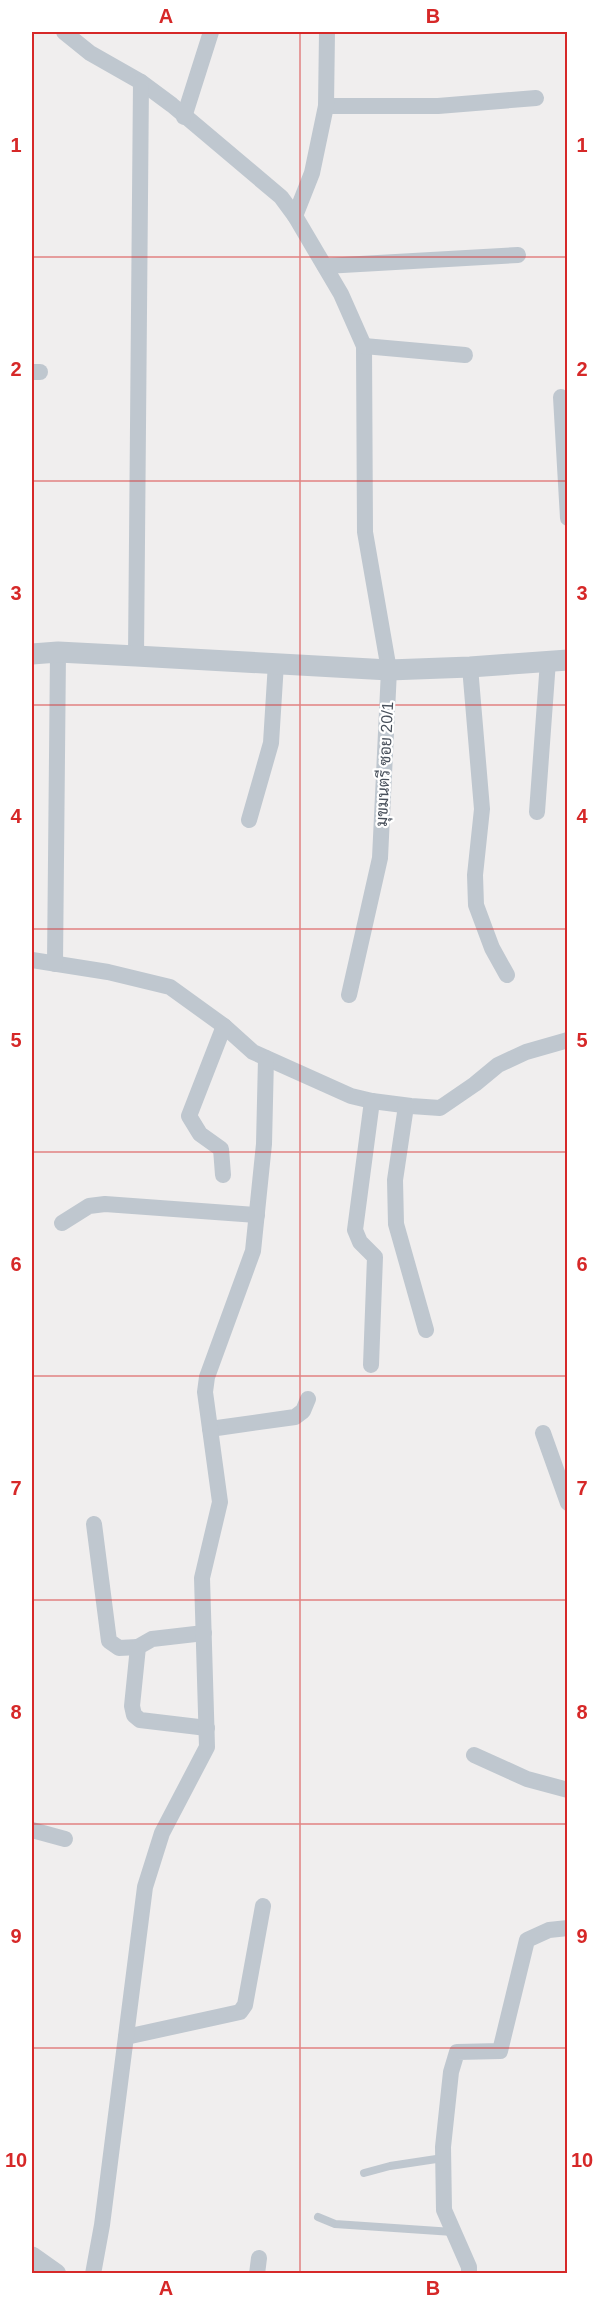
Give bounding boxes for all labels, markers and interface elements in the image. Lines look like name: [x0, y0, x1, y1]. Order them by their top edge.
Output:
text: A: [159, 5, 173, 27]
text: B: [426, 5, 440, 27]
text: 1: [10, 134, 22, 156]
text: 1: [576, 134, 588, 156]
text: 2: [10, 358, 22, 380]
text: 2: [576, 358, 588, 380]
text: 3: [10, 582, 22, 604]
text: 3: [576, 582, 588, 604]
street label: มุขมนตรี ซอย 20/1: [370, 701, 399, 827]
text: 4: [10, 805, 22, 827]
text: 4: [576, 805, 588, 827]
text: 5: [10, 1029, 22, 1051]
text: 5: [576, 1029, 588, 1051]
text: 6: [10, 1253, 22, 1275]
text: 6: [576, 1253, 588, 1275]
text: 7: [10, 1477, 22, 1499]
text: 7: [576, 1477, 588, 1499]
text: 8: [10, 1701, 22, 1723]
text: 8: [576, 1701, 588, 1723]
text: 9: [10, 1925, 22, 1947]
text: 9: [576, 1925, 588, 1947]
text: 10: [5, 2149, 27, 2171]
text: 10: [571, 2149, 593, 2171]
text: A: [159, 2277, 173, 2299]
text: B: [426, 2277, 440, 2299]

